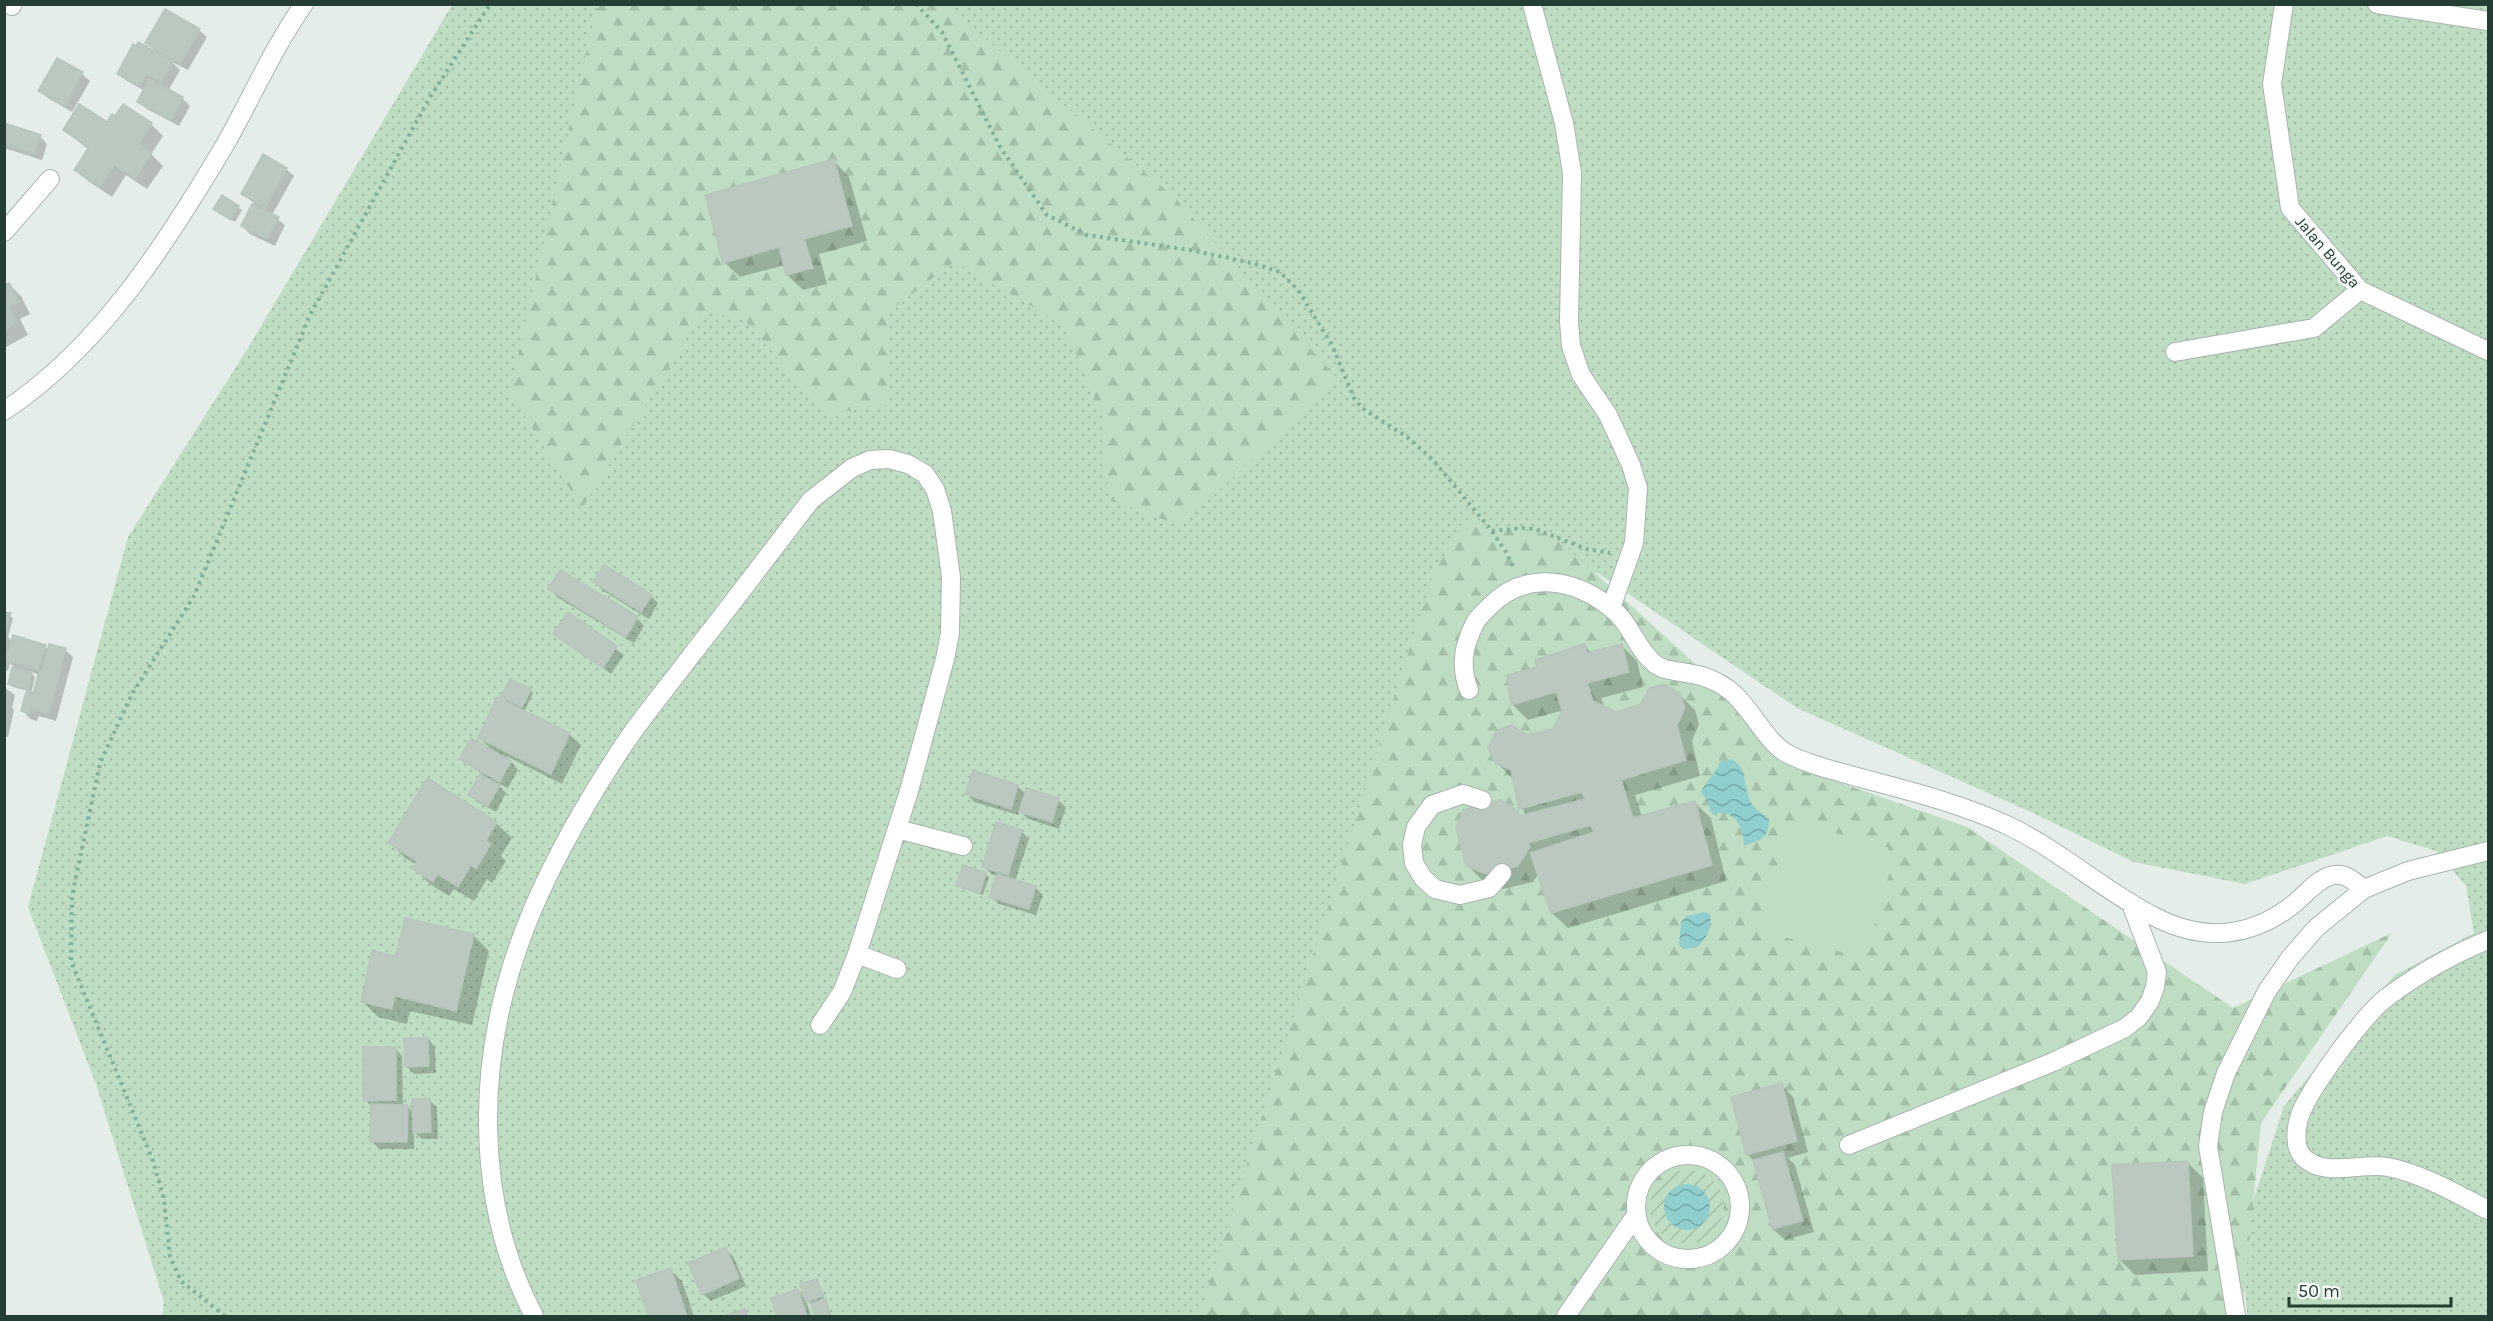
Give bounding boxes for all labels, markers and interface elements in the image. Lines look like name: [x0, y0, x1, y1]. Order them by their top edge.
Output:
street label: Jalan Bunga: [2292, 212, 2364, 292]
scale bar: [2289, 1270, 2451, 1308]
text: 50 m: [2298, 1280, 2340, 1302]

